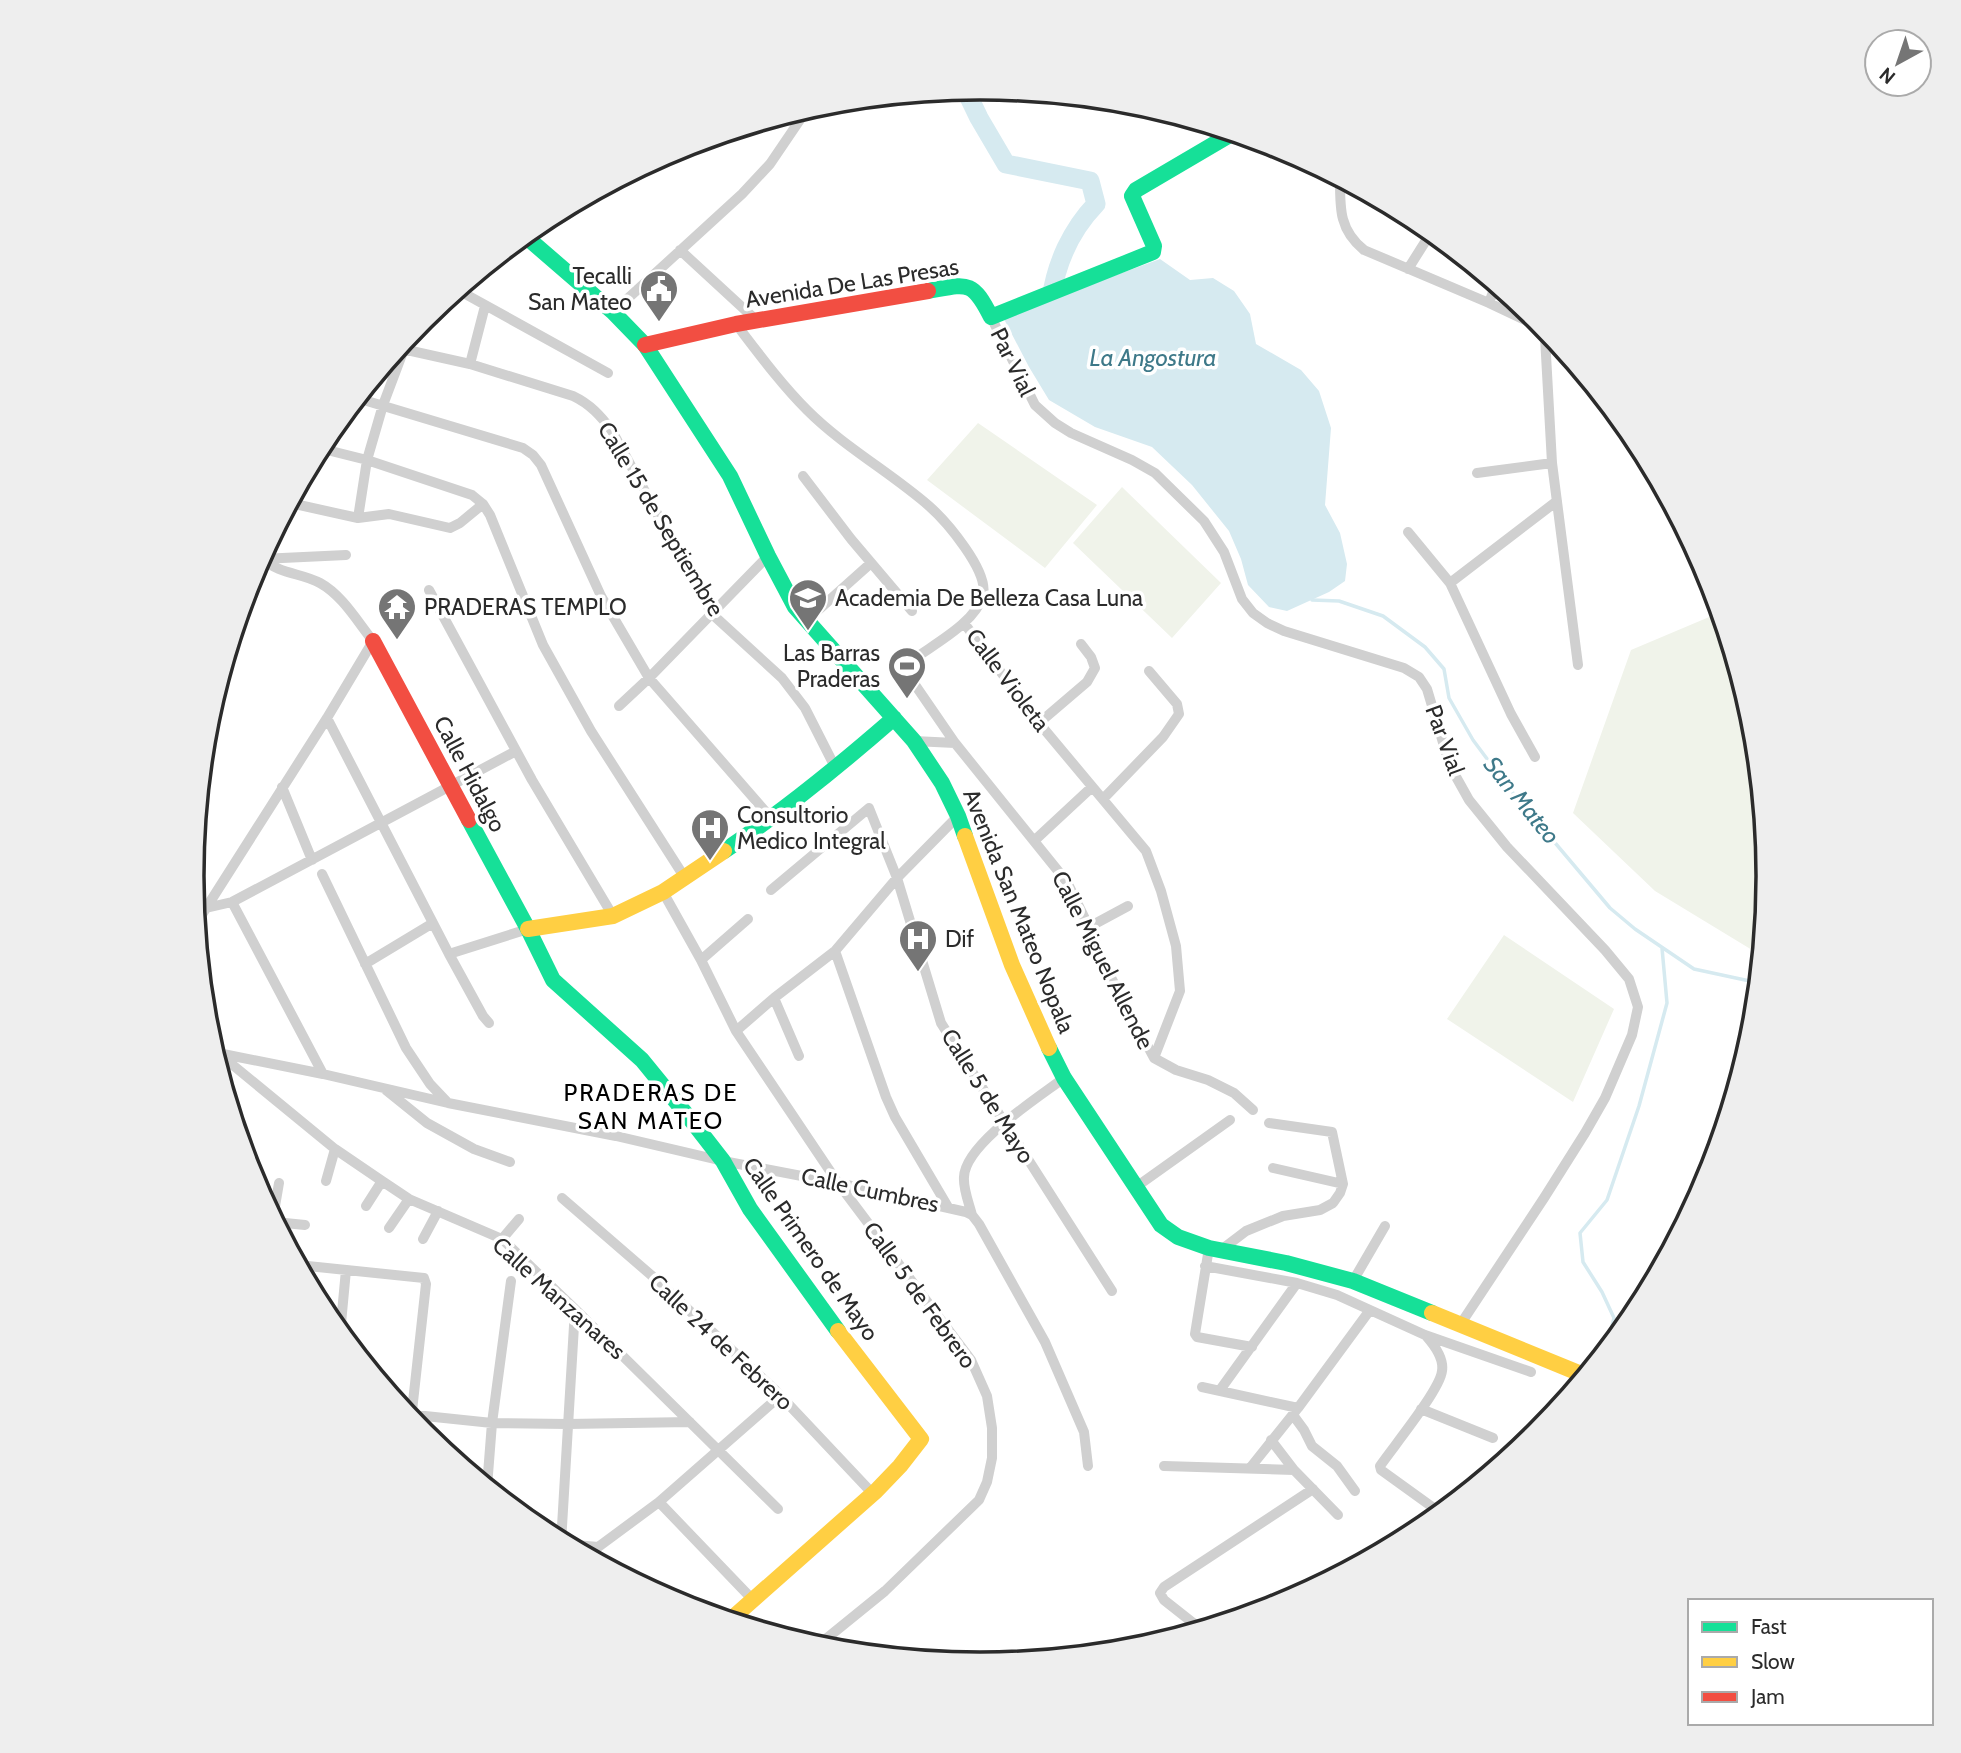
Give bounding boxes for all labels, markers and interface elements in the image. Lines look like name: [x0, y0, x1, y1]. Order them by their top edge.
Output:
north arrow: [1863, 28, 1933, 98]
text: N: [1875, 63, 1900, 89]
street label: Avenida De Las Presas: [743, 252, 961, 314]
place label: Tecalli San Mateo: [528, 262, 632, 316]
public building icon: Tecalli San Mateo: [638, 268, 680, 323]
street label: Par Vial: [984, 323, 1042, 401]
water label: La Angostura: [1089, 343, 1217, 372]
street label: Calle 15 de Septiembre: [592, 417, 730, 621]
school or university icon: Academia De Belleza Casa Luna: [787, 577, 829, 632]
place label: Academia De Belleza Casa Luna: [835, 584, 1143, 612]
temple icon: PRADERAS TEMPLO: [376, 586, 418, 641]
place label: PRADERAS TEMPLO: [424, 593, 627, 621]
street label: Calle Violeta: [960, 623, 1056, 737]
place label: Las Barras Praderas: [783, 639, 880, 693]
sports icon: Las Barras Praderas: [886, 645, 928, 700]
street label: Par Vial: [1419, 701, 1471, 779]
street label: Calle Hidalgo: [428, 711, 512, 837]
water label: San Mateo: [1478, 750, 1566, 850]
street label: Avenida San Mateo Nopala: [957, 785, 1081, 1037]
place label: Consultorio Medico Integral: [737, 801, 886, 855]
hospital icon: Consultorio Medico Integral: [689, 807, 731, 862]
street label: Calle Miguel Allende: [1046, 866, 1160, 1054]
hospital icon: Dif: [897, 918, 939, 973]
place label: Dif: [945, 925, 974, 953]
street label: Calle 5 de Mayo: [935, 1024, 1041, 1168]
district label: PRADERAS DE SAN MATEO: [563, 1078, 739, 1135]
street label: Calle Primero de Mayo: [737, 1152, 885, 1346]
street label: Calle Cumbres: [799, 1162, 941, 1218]
street label: Calle 5 de Febrero: [857, 1216, 983, 1374]
street label: Calle Manzanares: [487, 1231, 631, 1365]
street label: Calle 24 de Febrero: [643, 1268, 799, 1416]
legend: [1688, 1599, 1933, 1725]
text: Fast: [1751, 1614, 1787, 1639]
text: Slow: [1751, 1649, 1795, 1674]
text: Jam: [1750, 1684, 1785, 1709]

